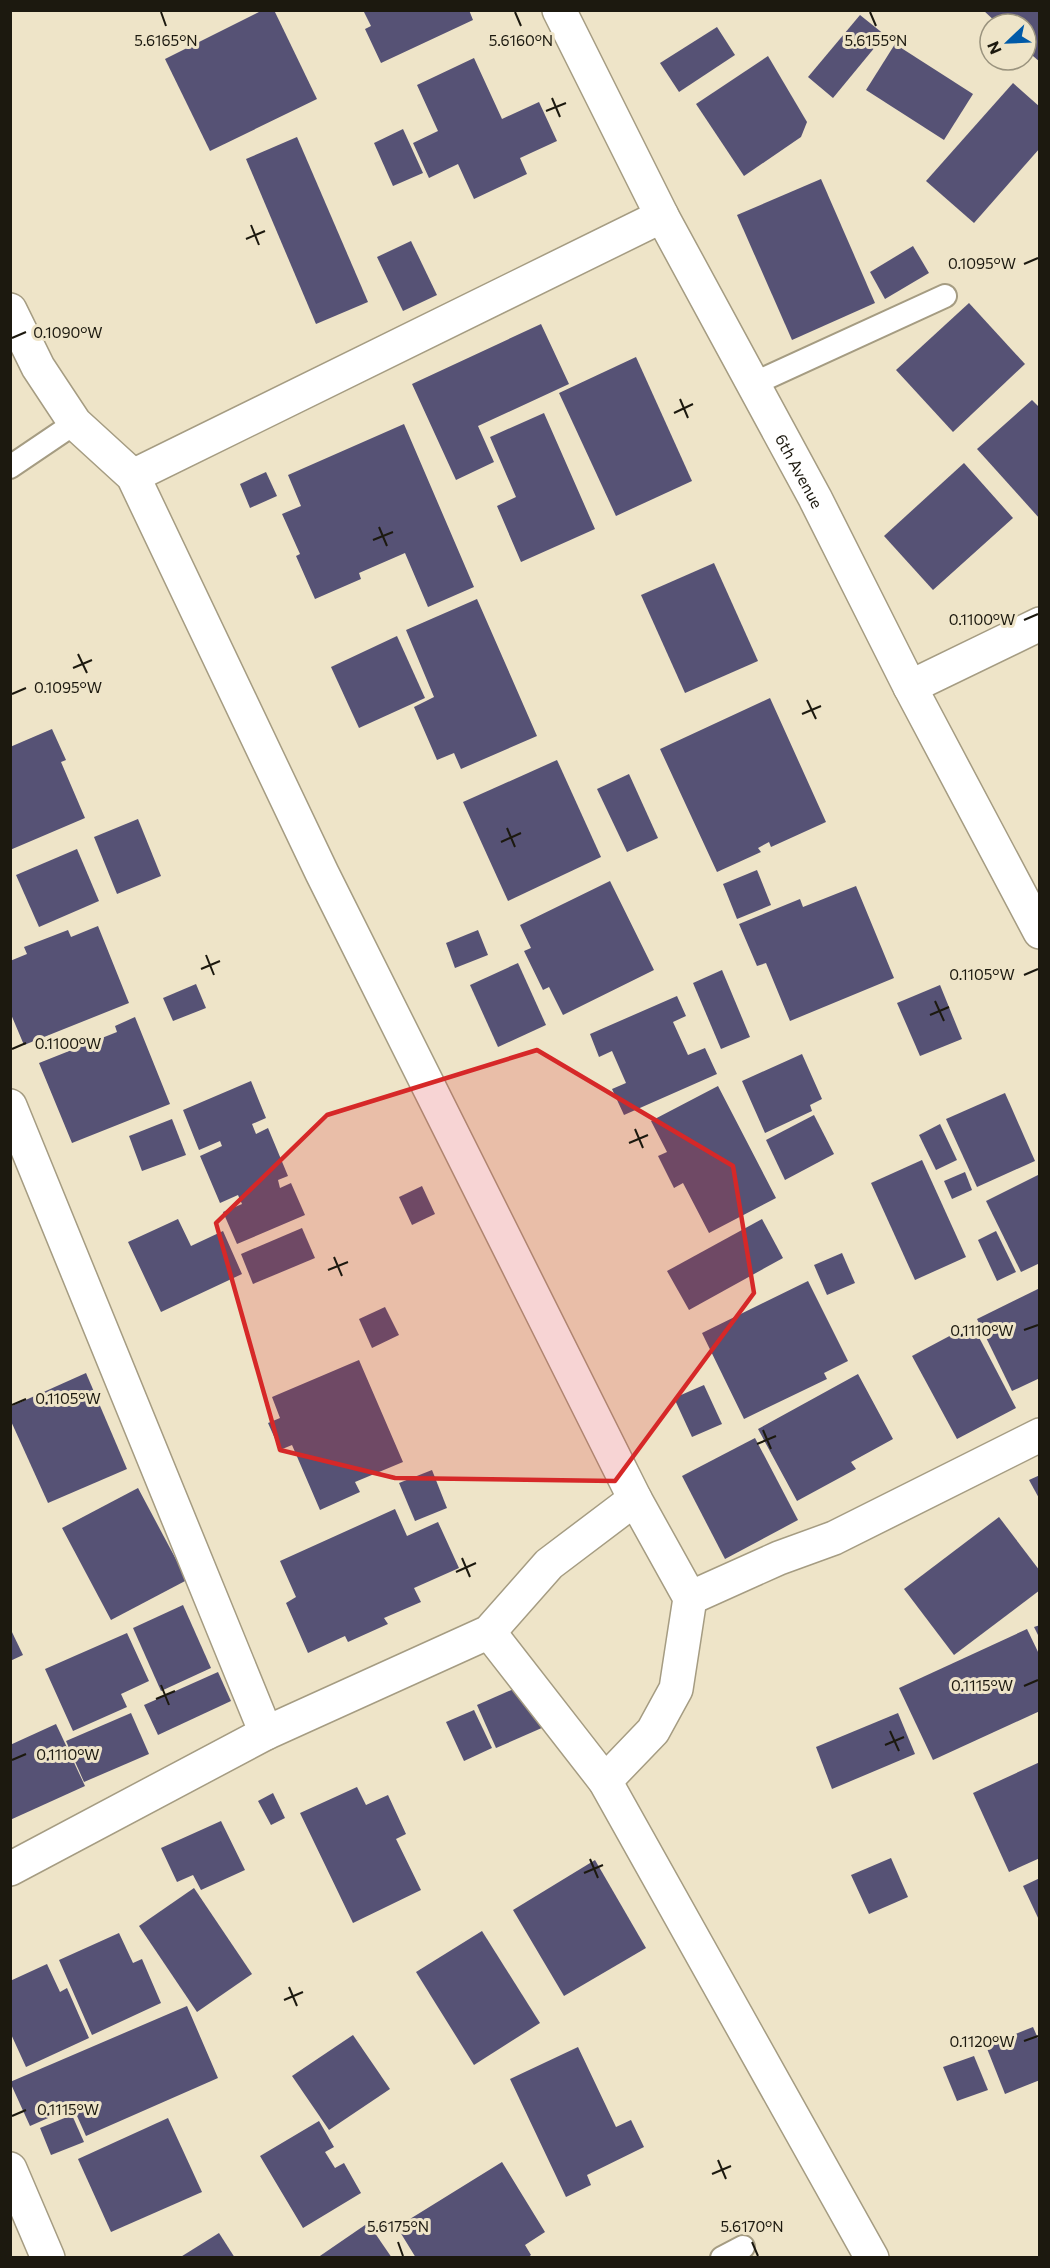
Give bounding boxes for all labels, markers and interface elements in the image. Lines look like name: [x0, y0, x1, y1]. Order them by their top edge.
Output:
north arrow: [978, 12, 1038, 72]
text: 5.6165°N: [134, 31, 198, 49]
text: 5.6160°N: [489, 31, 553, 49]
text: 5.6155°N: [845, 31, 907, 49]
text: N: [983, 39, 1005, 57]
text: 0.1095°W: [948, 254, 1016, 272]
text: 0.1090°W: [33, 323, 103, 341]
street label: 6th Avenue: [772, 430, 828, 511]
text: 0.1100°W: [949, 610, 1015, 628]
text: 0.1095°W: [34, 678, 102, 696]
text: 0.1105°W: [949, 965, 1015, 983]
text: 0.1100°W: [35, 1034, 101, 1052]
text: 0.1110°W: [950, 1321, 1014, 1339]
text: 0.1105°W: [35, 1389, 101, 1407]
text: 0.1115°W: [951, 1676, 1013, 1694]
text: 0.1110°W: [36, 1745, 100, 1763]
text: 0.1120°W: [949, 2032, 1015, 2050]
text: 0.1115°W: [37, 2100, 99, 2118]
text: 5.6175°N: [367, 2217, 429, 2235]
text: 5.6170°N: [720, 2217, 784, 2235]

